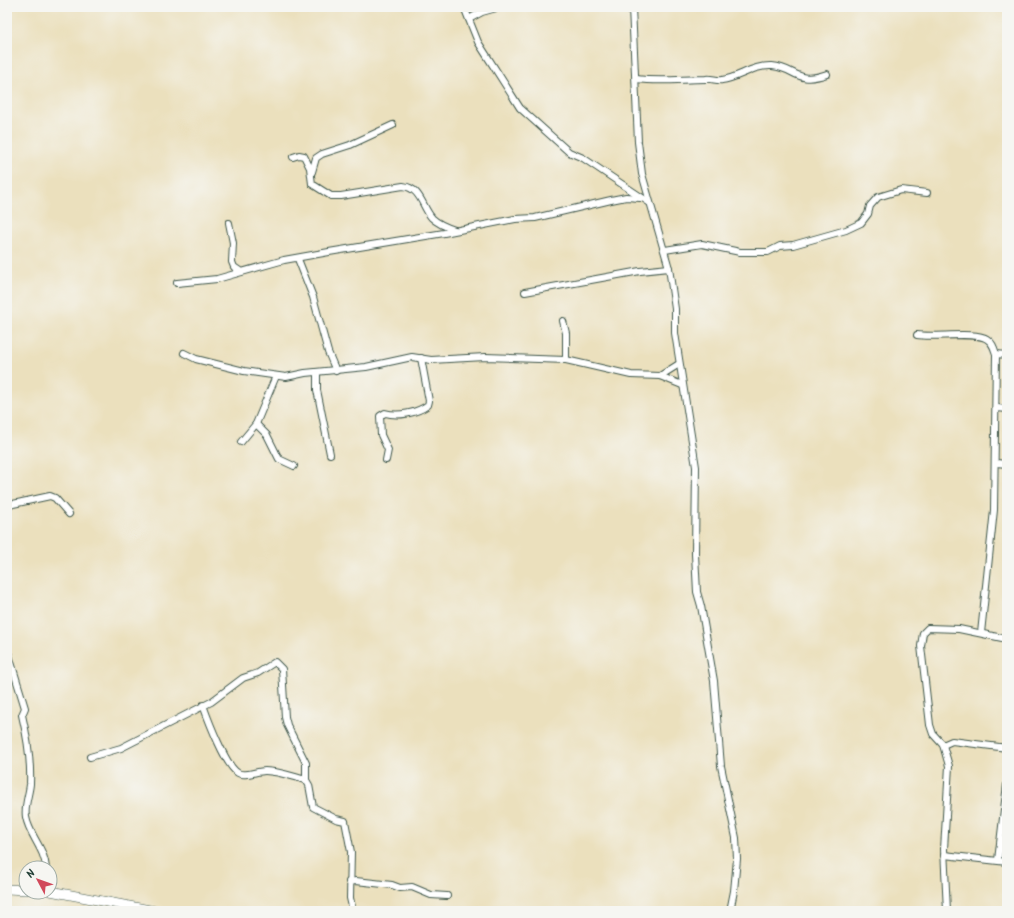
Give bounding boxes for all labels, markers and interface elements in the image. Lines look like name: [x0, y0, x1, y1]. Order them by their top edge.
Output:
north arrow: [18, 860, 58, 900]
text: N: [22, 866, 40, 883]

